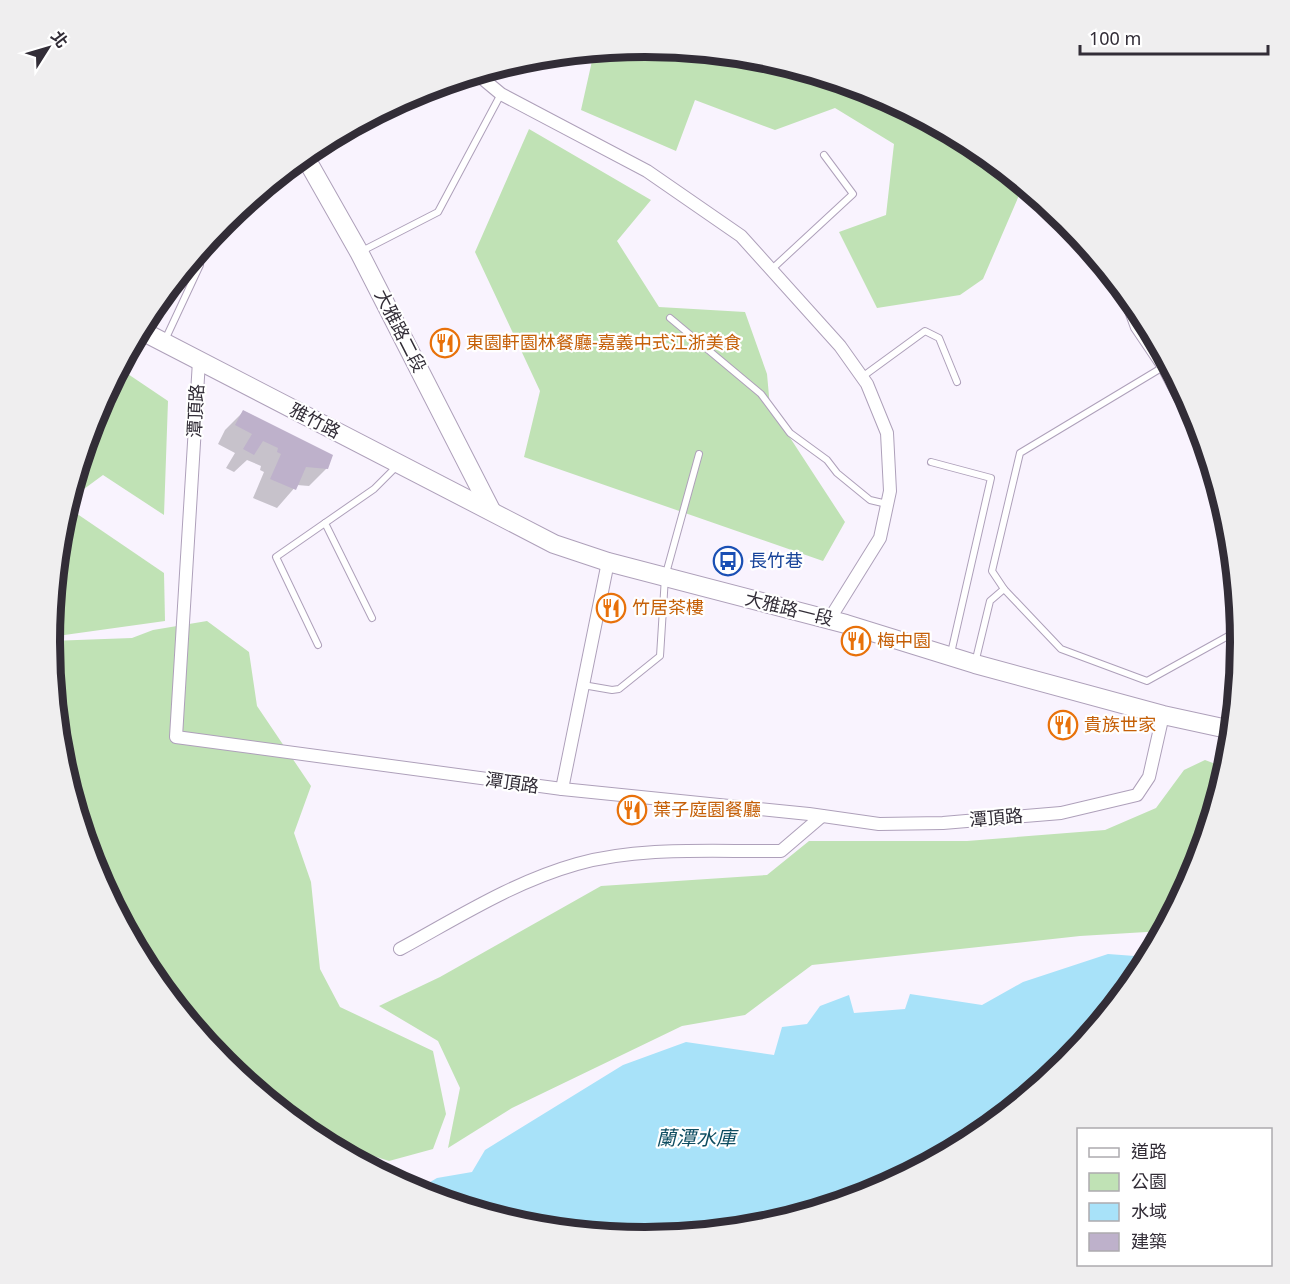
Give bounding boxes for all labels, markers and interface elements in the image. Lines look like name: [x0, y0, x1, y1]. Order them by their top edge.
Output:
north arrow: [18, 18, 78, 78]
scale bar: [1080, 18, 1268, 56]
text: 北: [46, 26, 74, 52]
text: 100 m: [1089, 26, 1141, 50]
street label: 大雅路二段: [370, 285, 432, 376]
restaurant icon: 東園軒園林餐廳-嘉義中式江浙美食: [429, 327, 461, 359]
place label: 東園軒園林餐廳-嘉義中式江浙美食: [466, 330, 742, 354]
street label: 潭頂路: [182, 383, 208, 439]
street label: 雅竹路: [286, 397, 345, 443]
bus stop icon: 長竹巷: [712, 545, 744, 577]
place label: 長竹巷: [749, 548, 803, 572]
street label: 大雅路一段: [743, 585, 836, 631]
restaurant icon: 竹居茶樓: [595, 592, 627, 624]
place label: 竹居茶樓: [632, 595, 704, 619]
restaurant icon: 梅中園: [840, 625, 872, 657]
place label: 梅中園: [877, 628, 931, 652]
restaurant icon: 貴族世家: [1047, 709, 1079, 741]
place label: 貴族世家: [1084, 712, 1156, 736]
street label: 潭頂路: [484, 766, 541, 798]
restaurant icon: 葉子庭園餐廳: [616, 794, 648, 826]
place label: 葉子庭園餐廳: [653, 797, 761, 821]
street label: 潭頂路: [968, 803, 1024, 831]
water label: 蘭潭水庫: [656, 1124, 739, 1151]
legend: [1077, 1128, 1272, 1266]
text: 道路: [1131, 1139, 1167, 1163]
text: 公園: [1131, 1169, 1167, 1193]
text: 水域: [1131, 1199, 1167, 1223]
text: 建築: [1131, 1229, 1167, 1253]

